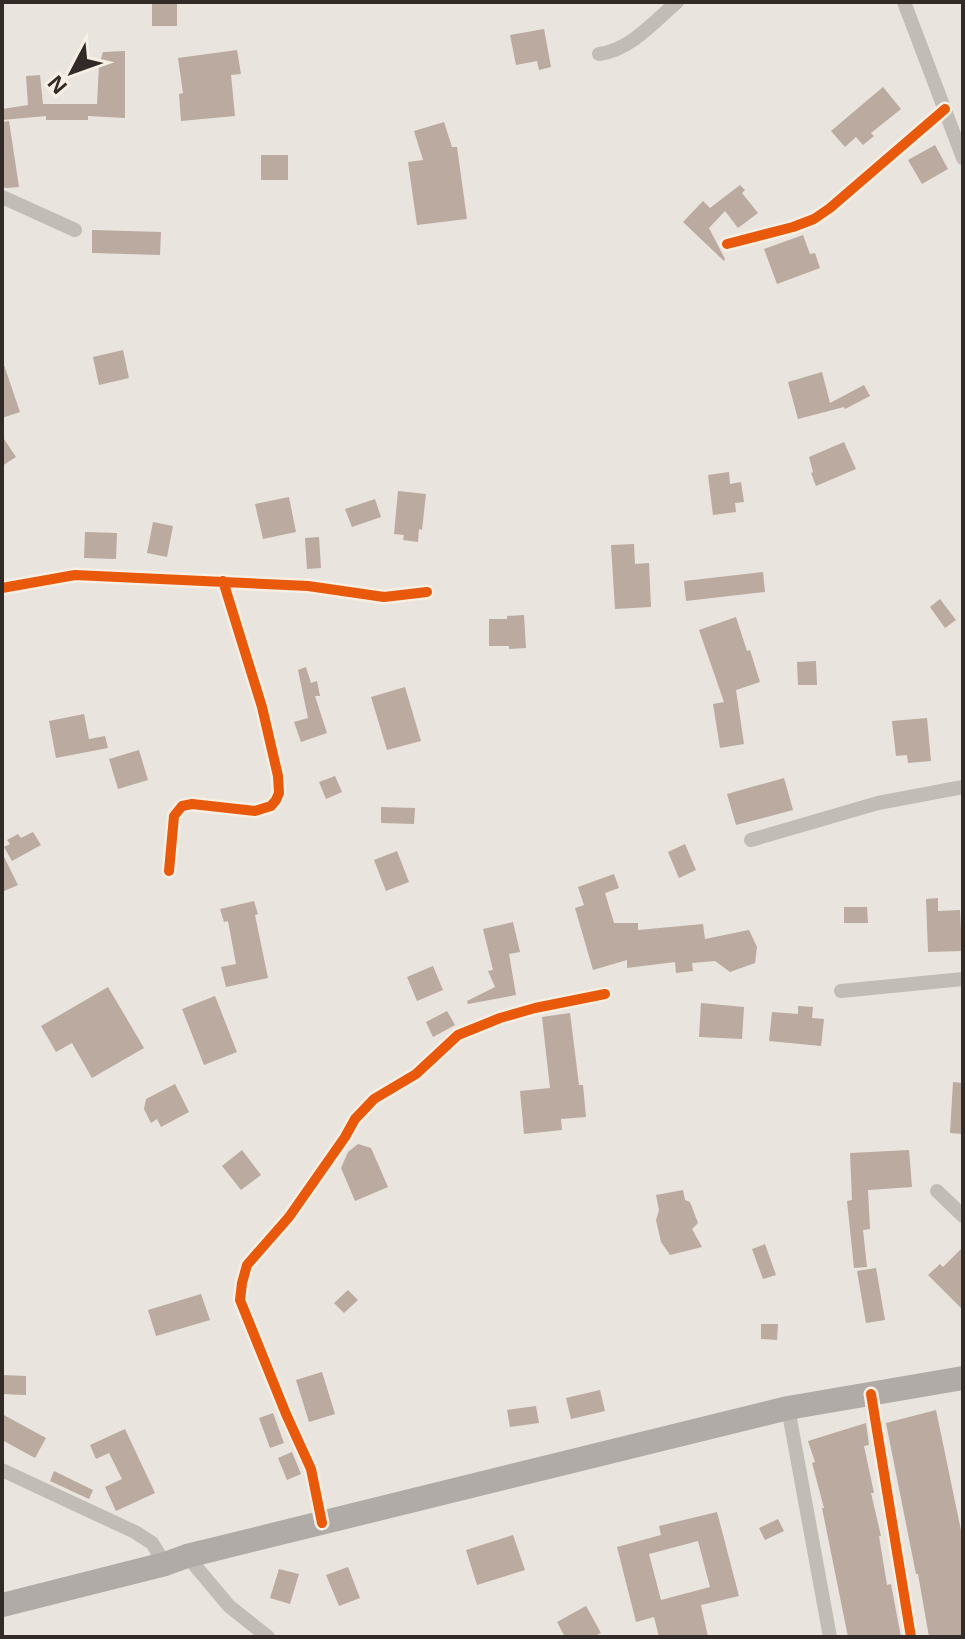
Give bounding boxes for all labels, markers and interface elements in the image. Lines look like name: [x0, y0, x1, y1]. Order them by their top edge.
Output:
north arrow: [32, 32, 112, 112]
text: N: [43, 71, 72, 99]

